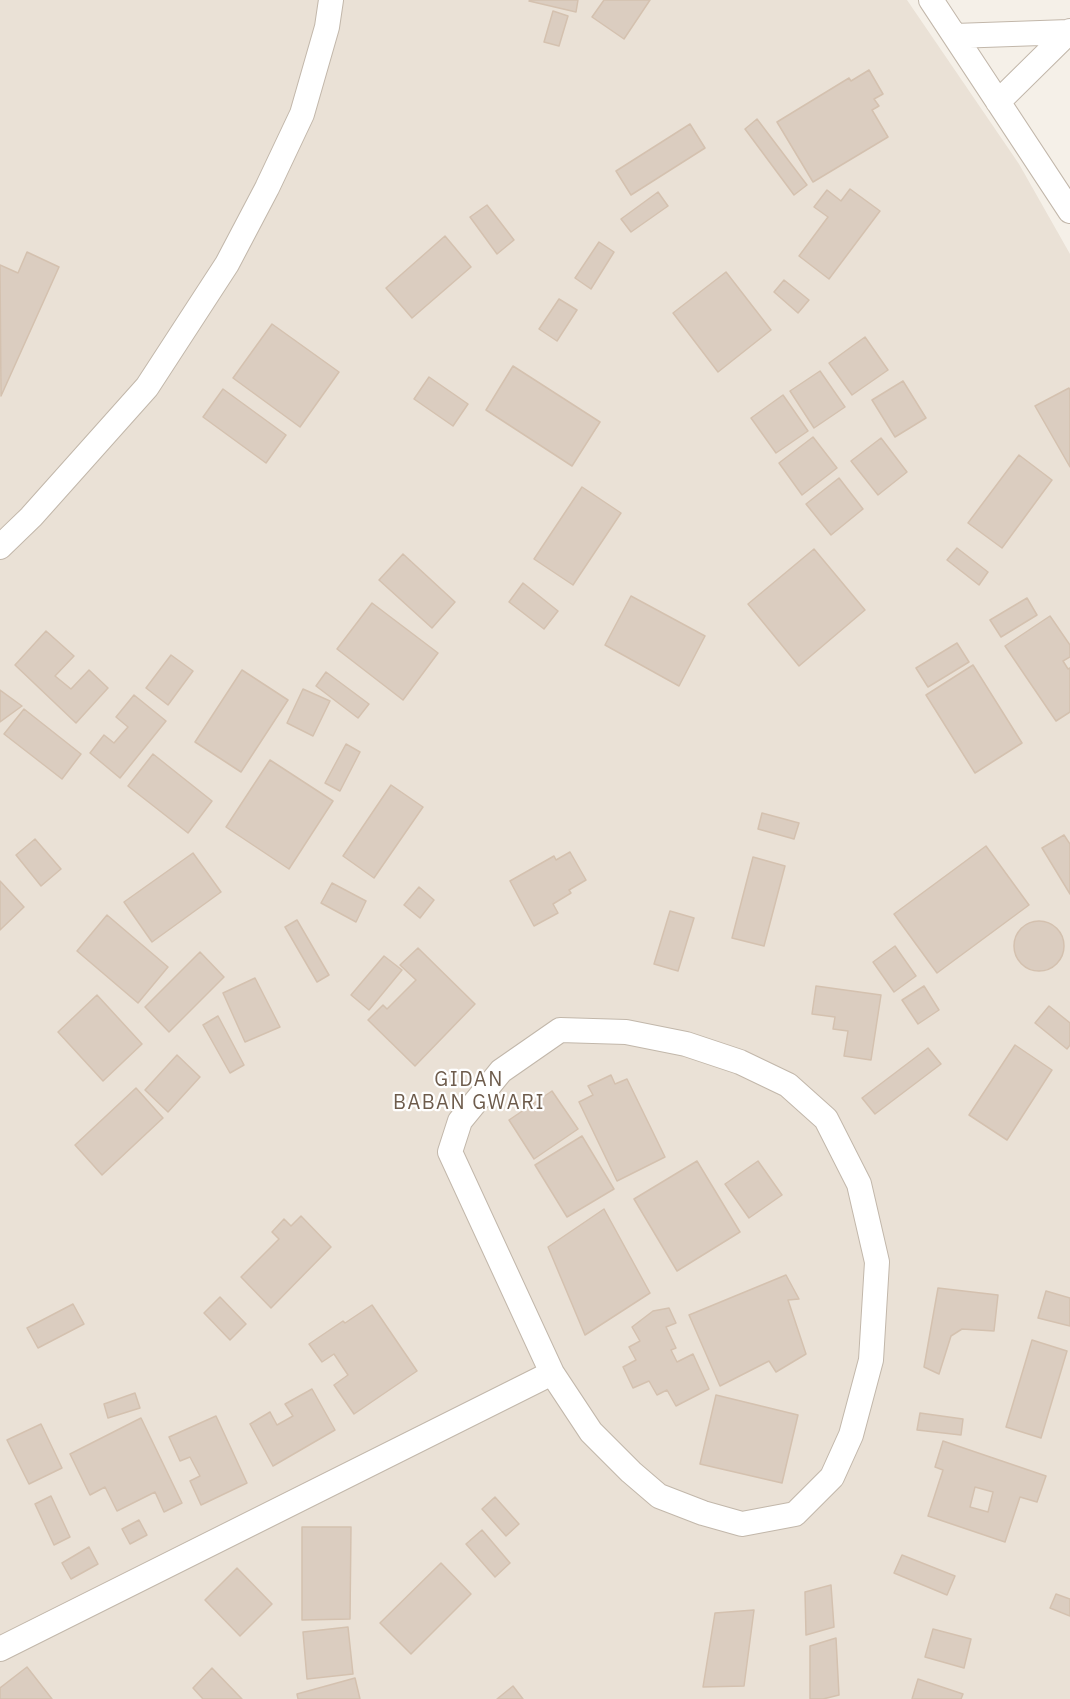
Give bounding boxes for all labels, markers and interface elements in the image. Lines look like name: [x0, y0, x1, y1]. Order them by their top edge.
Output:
district label: GIDAN BABAN GWARI: [393, 1068, 545, 1115]

